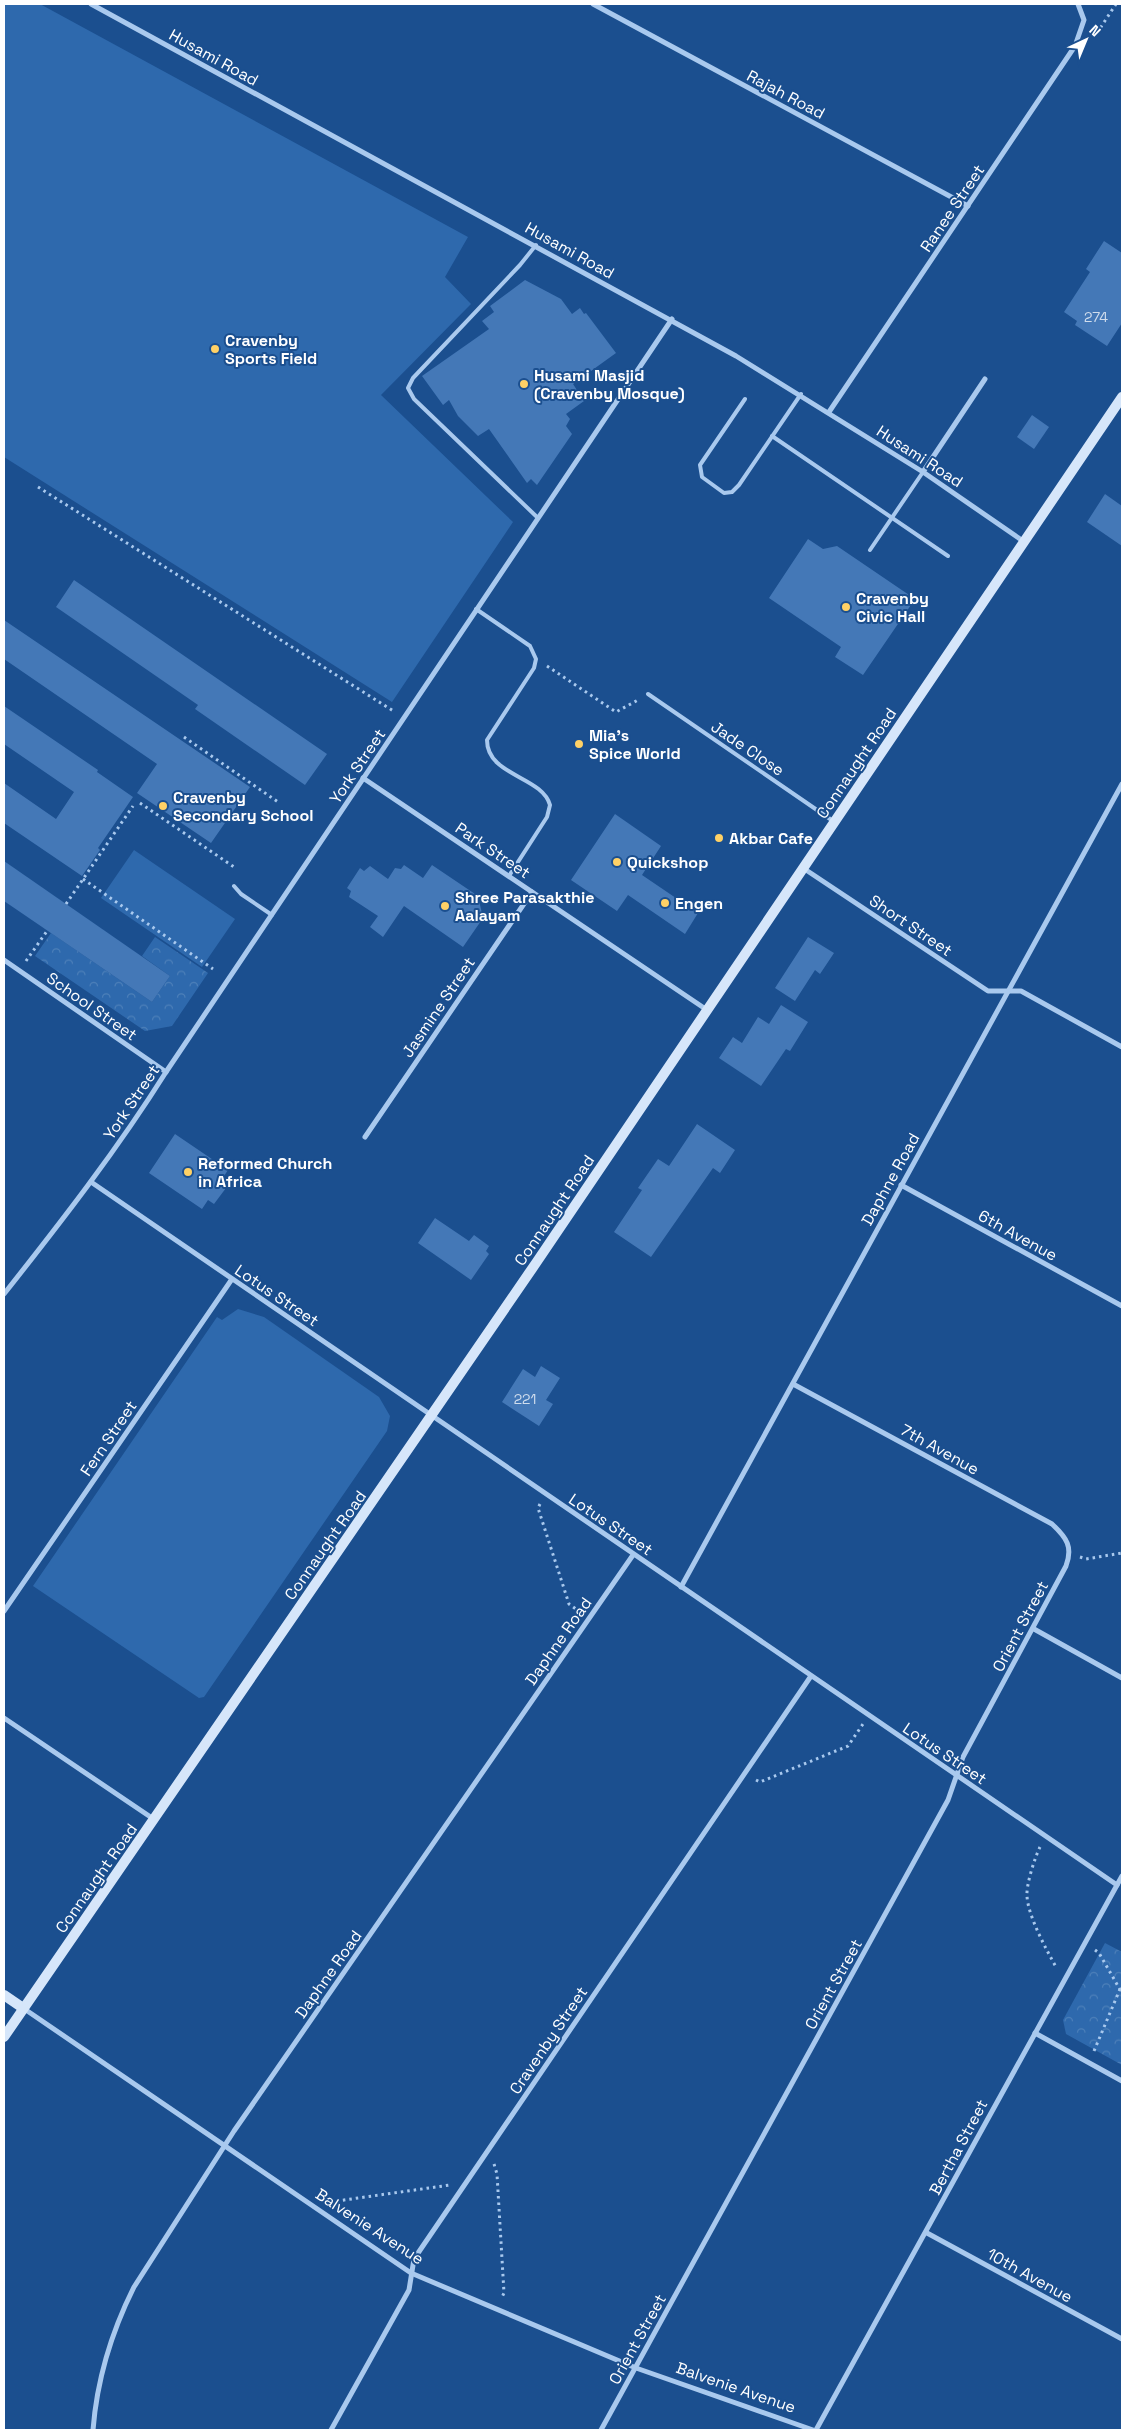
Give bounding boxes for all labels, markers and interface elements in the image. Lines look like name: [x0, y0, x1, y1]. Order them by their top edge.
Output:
north arrow: [1061, 15, 1111, 65]
text: N: [1085, 21, 1105, 40]
street label: Husami Road: [165, 24, 262, 91]
street label: Rajah Road: [743, 65, 829, 124]
street label: Ranee Street: [915, 161, 989, 256]
street label: Husami Road: [521, 217, 618, 284]
house number: 274: [1084, 308, 1108, 326]
place label: Cravenby Sports Field: [225, 330, 317, 369]
marker: Cravenby Sports Field: [209, 343, 221, 355]
place label: Husami Masjid (Cravenby Mosque): [534, 365, 685, 404]
marker: Husami Masjid (Cravenby Mosque): [518, 378, 530, 390]
street label: Husami Road: [873, 421, 967, 492]
place label: Cravenby Civic Hall: [856, 588, 929, 627]
marker: Cravenby Civic Hall: [840, 601, 852, 613]
street label: Connaught Road: [812, 704, 901, 823]
street label: Jade Close: [707, 716, 788, 781]
street label: York Street: [325, 725, 390, 808]
place label: Mia's Spice World: [589, 725, 681, 764]
marker: Mia's Spice World: [573, 738, 585, 750]
place label: Cravenby Secondary School: [173, 787, 313, 826]
marker: Cravenby Secondary School: [157, 800, 169, 812]
street label: Park Street: [451, 818, 534, 883]
place label: Akbar Cafe: [729, 828, 813, 849]
marker: Akbar Cafe: [713, 832, 725, 844]
place label: Quickshop: [627, 852, 708, 873]
marker: Quickshop: [611, 856, 623, 868]
place label: Shree Parasakthie Aalayam: [455, 887, 594, 926]
street label: Short Street: [865, 890, 956, 961]
place label: Engen: [675, 893, 723, 914]
marker: Engen: [659, 897, 671, 909]
marker: Shree Parasakthie Aalayam: [439, 900, 451, 912]
street label: Jasmine Street: [397, 953, 480, 1062]
street label: School Street: [42, 967, 141, 1045]
street label: York Street: [99, 1061, 164, 1144]
street label: Daphne Road: [856, 1129, 924, 1229]
street label: Connaught Road: [510, 1151, 599, 1270]
place label: Reformed Church in Africa: [198, 1153, 332, 1192]
marker: Reformed Church in Africa: [182, 1166, 194, 1178]
street label: 6th Avenue: [974, 1205, 1061, 1266]
street label: Lotus Street: [231, 1260, 323, 1331]
house number: 221: [514, 1390, 536, 1408]
street label: Fern Street: [75, 1396, 141, 1480]
street label: 7th Avenue: [897, 1419, 983, 1480]
street label: Connaught Road: [280, 1486, 371, 1604]
street label: Lotus Street: [565, 1489, 657, 1560]
street label: Orient Street: [988, 1577, 1053, 1675]
street label: Daphne Road: [520, 1593, 596, 1689]
street label: Lotus Street: [899, 1718, 991, 1789]
street label: Connaught Road: [51, 1819, 142, 1937]
street label: Daphne Road: [290, 1926, 366, 2022]
street label: Orient Street: [800, 1935, 867, 2033]
street label: Cravenby Street: [505, 1982, 592, 2098]
street label: Bertha Street: [924, 2096, 992, 2199]
street label: Balvenie Avenue: [312, 2184, 428, 2269]
street label: 10th Avenue: [983, 2243, 1076, 2308]
street label: Orient Street: [604, 2290, 671, 2388]
street label: Balvenie Avenue: [673, 2357, 798, 2418]

